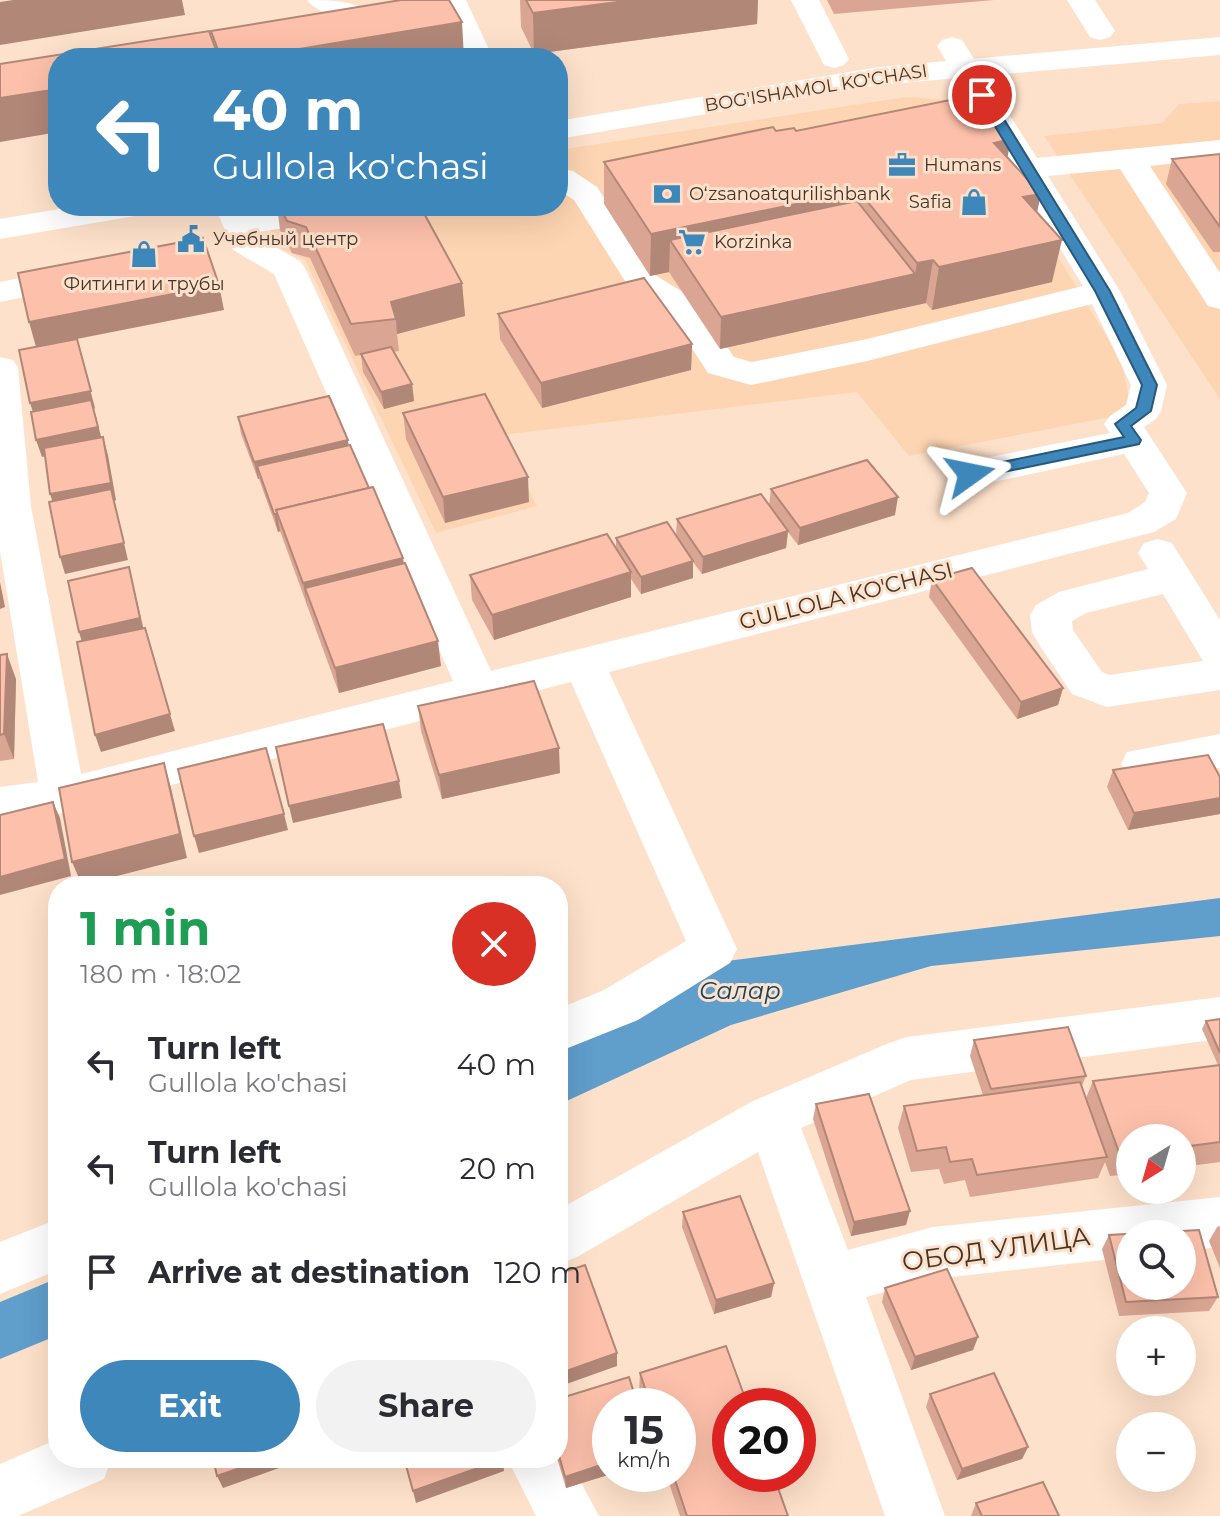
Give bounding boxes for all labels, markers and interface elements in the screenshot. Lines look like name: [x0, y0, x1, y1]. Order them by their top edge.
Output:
street label: BOG'ISHAMOL KO'CHASI: [703, 60, 929, 116]
pin: [948, 61, 1016, 129]
icon: arrive: [960, 73, 1004, 117]
text: 40 m: [212, 76, 363, 144]
icon: left: [80, 80, 184, 184]
text: Gullola ko'chasi: [212, 144, 489, 188]
office icon: Humans: [887, 150, 917, 180]
place label: Humans: [924, 154, 1002, 176]
bank icon: Oʻzsanoatqurilishbank: [652, 179, 682, 209]
place label: Oʻzsanoatqurilishbank: [689, 183, 891, 205]
shop icon: Safia: [959, 187, 989, 217]
place label: Safia: [909, 191, 952, 213]
public building icon: Учебный центр: [176, 224, 206, 254]
supermarket icon: Korzinka: [677, 227, 707, 257]
place label: Учебный центр: [213, 228, 358, 250]
place label: Korzinka: [714, 231, 792, 253]
shop icon: Фитинги и трубы: [129, 239, 159, 269]
place label: Фитинги и трубы: [63, 273, 225, 295]
position arrow: [928, 432, 1012, 516]
street label: GULLOLA KO'CHASI: [736, 556, 956, 636]
text: 1 min: [80, 899, 210, 957]
button: close: [452, 902, 536, 986]
text: 180 m · 18:02: [80, 958, 241, 990]
water label: Салар: [699, 976, 781, 1005]
text: Turn left: [148, 1030, 281, 1067]
icon: left: [80, 1042, 124, 1086]
text: 40 m: [457, 1046, 536, 1083]
text: Gullola ko'chasi: [148, 1067, 348, 1099]
north arrow: [1116, 1124, 1196, 1204]
map controls: [1116, 1124, 1196, 1492]
text: Turn left: [148, 1134, 281, 1171]
icon: left: [80, 1146, 124, 1190]
text: 20 m: [459, 1150, 536, 1187]
text: Gullola ko'chasi: [148, 1171, 348, 1203]
street label: ОБОД УЛИЦА: [900, 1220, 1092, 1278]
button: search: [1116, 1220, 1196, 1300]
icon: arrive: [80, 1250, 124, 1294]
text: Arrive at destination: [148, 1254, 470, 1291]
text: 120 m: [494, 1254, 581, 1291]
button: +: [1116, 1316, 1196, 1396]
button: Exit: [80, 1360, 300, 1452]
button: Share: [316, 1360, 536, 1452]
speed limit sign: 20: [712, 1388, 816, 1492]
text: 15: [624, 1405, 664, 1454]
button: −: [1116, 1412, 1196, 1492]
text: km/h: [617, 1448, 671, 1472]

